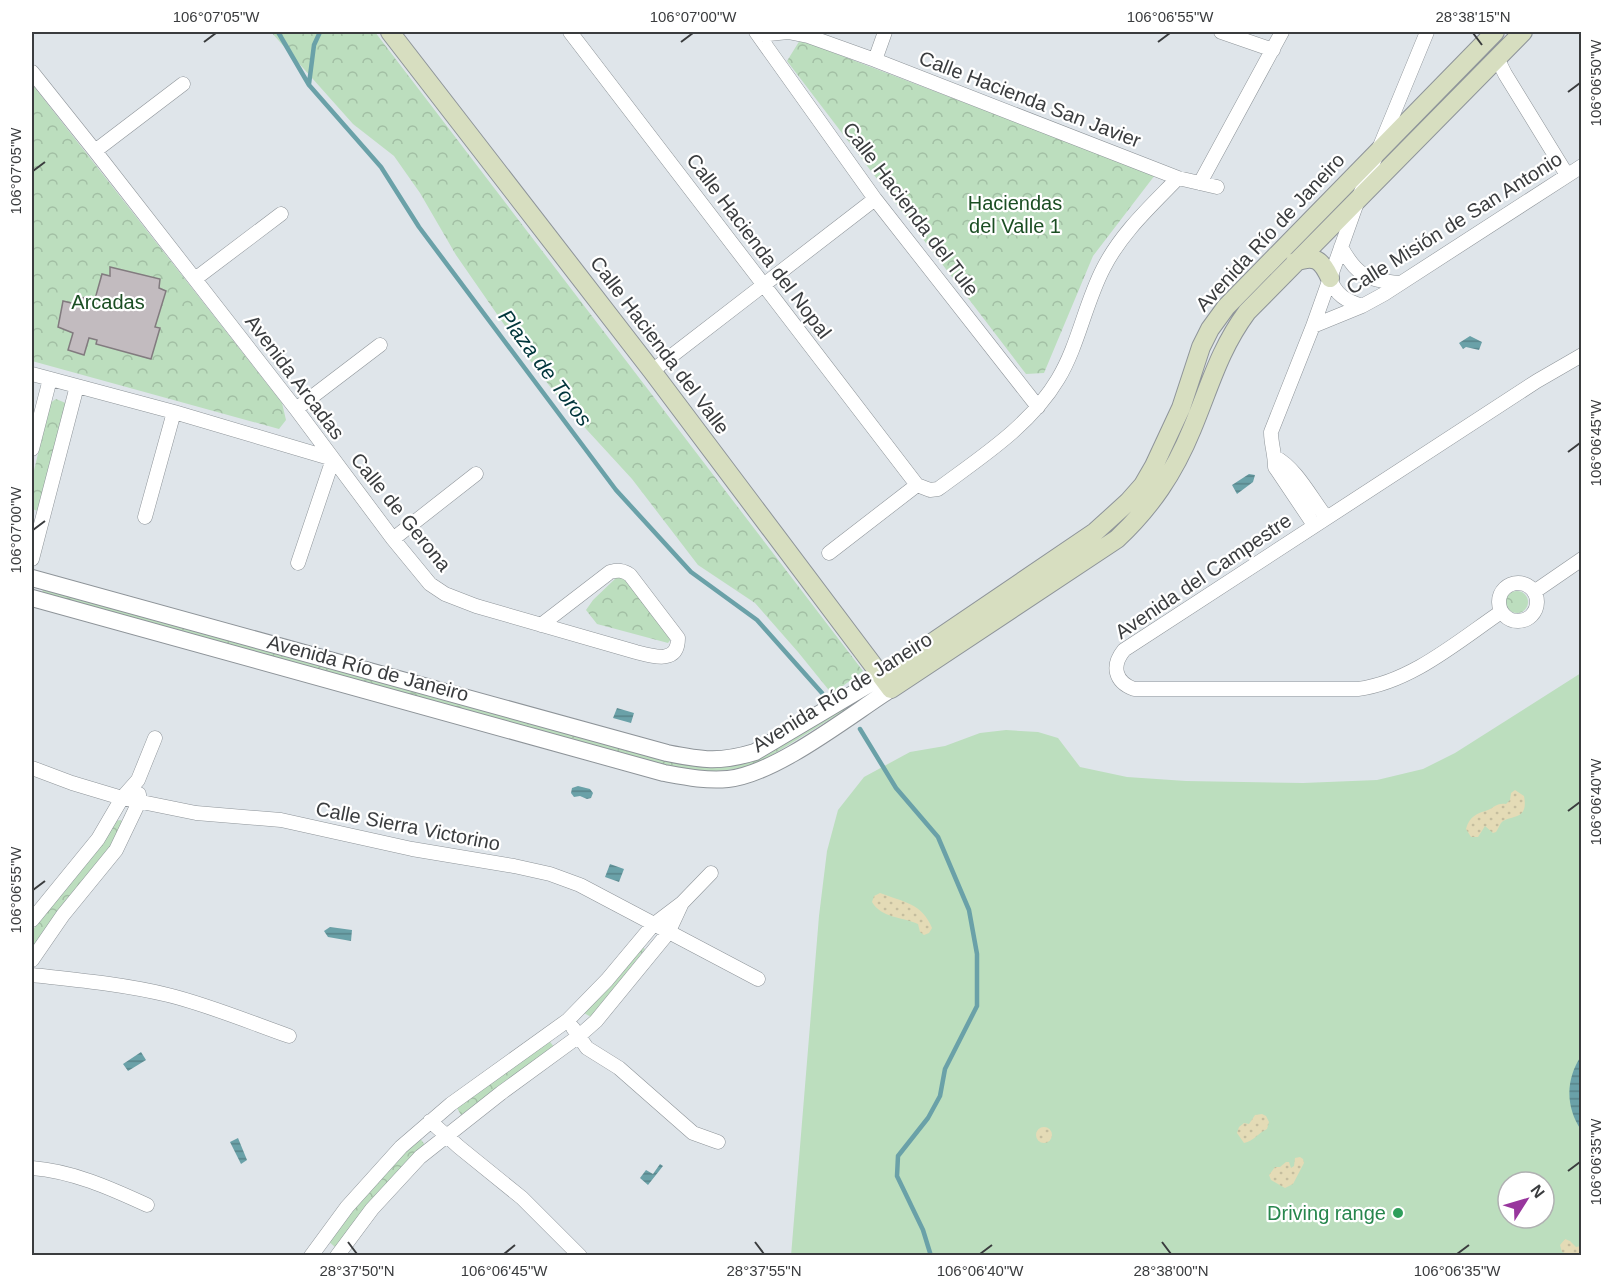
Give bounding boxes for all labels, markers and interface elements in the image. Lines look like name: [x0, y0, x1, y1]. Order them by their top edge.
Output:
text: 106°07'05"W: [173, 8, 260, 25]
text: 106°07'00"W: [650, 8, 737, 25]
text: 106°06'55"W: [1127, 8, 1214, 25]
text: 28°38'15"N: [1435, 8, 1511, 25]
text: 106°06'50"W: [1587, 39, 1604, 126]
street label: Calle Hacienda San Javier: [916, 46, 1144, 152]
street label: Calle Hacienda del Tule: [839, 118, 983, 300]
text: 106°07'05"W: [7, 127, 24, 214]
street label: Calle Misión de San Antonio: [1342, 147, 1566, 299]
street label: Calle Hacienda del Nopal: [682, 149, 836, 343]
street label: Avenida Río de Janeiro: [1191, 149, 1349, 315]
park label: Haciendas del Valle 1: [968, 192, 1062, 237]
street label: Calle Hacienda del Valle: [586, 252, 734, 438]
park label: Arcadas: [71, 291, 145, 313]
water label: Plaza de Toros: [494, 305, 597, 431]
street label: Avenida Arcadas: [241, 311, 349, 443]
text: 106°06'45"W: [1587, 399, 1604, 486]
street label: Calle de Gerona: [347, 448, 456, 576]
text: 106°07'00"W: [7, 486, 24, 573]
street label: Avenida del Campestre: [1111, 509, 1295, 643]
street label: Avenida Río de Janeiro: [748, 628, 936, 756]
street label: Avenida Río de Janeiro: [265, 631, 471, 705]
text: 106°06'40"W: [1587, 758, 1604, 845]
street label: Calle Sierra Victorino: [314, 797, 502, 855]
text: 106°06'55"W: [7, 846, 24, 933]
text: 106°06'35"W: [1587, 1118, 1604, 1205]
north arrow: [1496, 1170, 1556, 1230]
text: N: [1527, 1182, 1548, 1201]
place label: Driving range: [1267, 1202, 1386, 1224]
marker: Driving range: [1391, 1206, 1405, 1220]
text: 28°37'50"N: [319, 1262, 395, 1279]
text: 106°06'45"W: [461, 1262, 548, 1279]
text: 28°37'55"N: [726, 1262, 802, 1279]
text: 106°06'40"W: [937, 1262, 1024, 1279]
text: 28°38'00"N: [1133, 1262, 1209, 1279]
text: 106°06'35"W: [1414, 1262, 1501, 1279]

